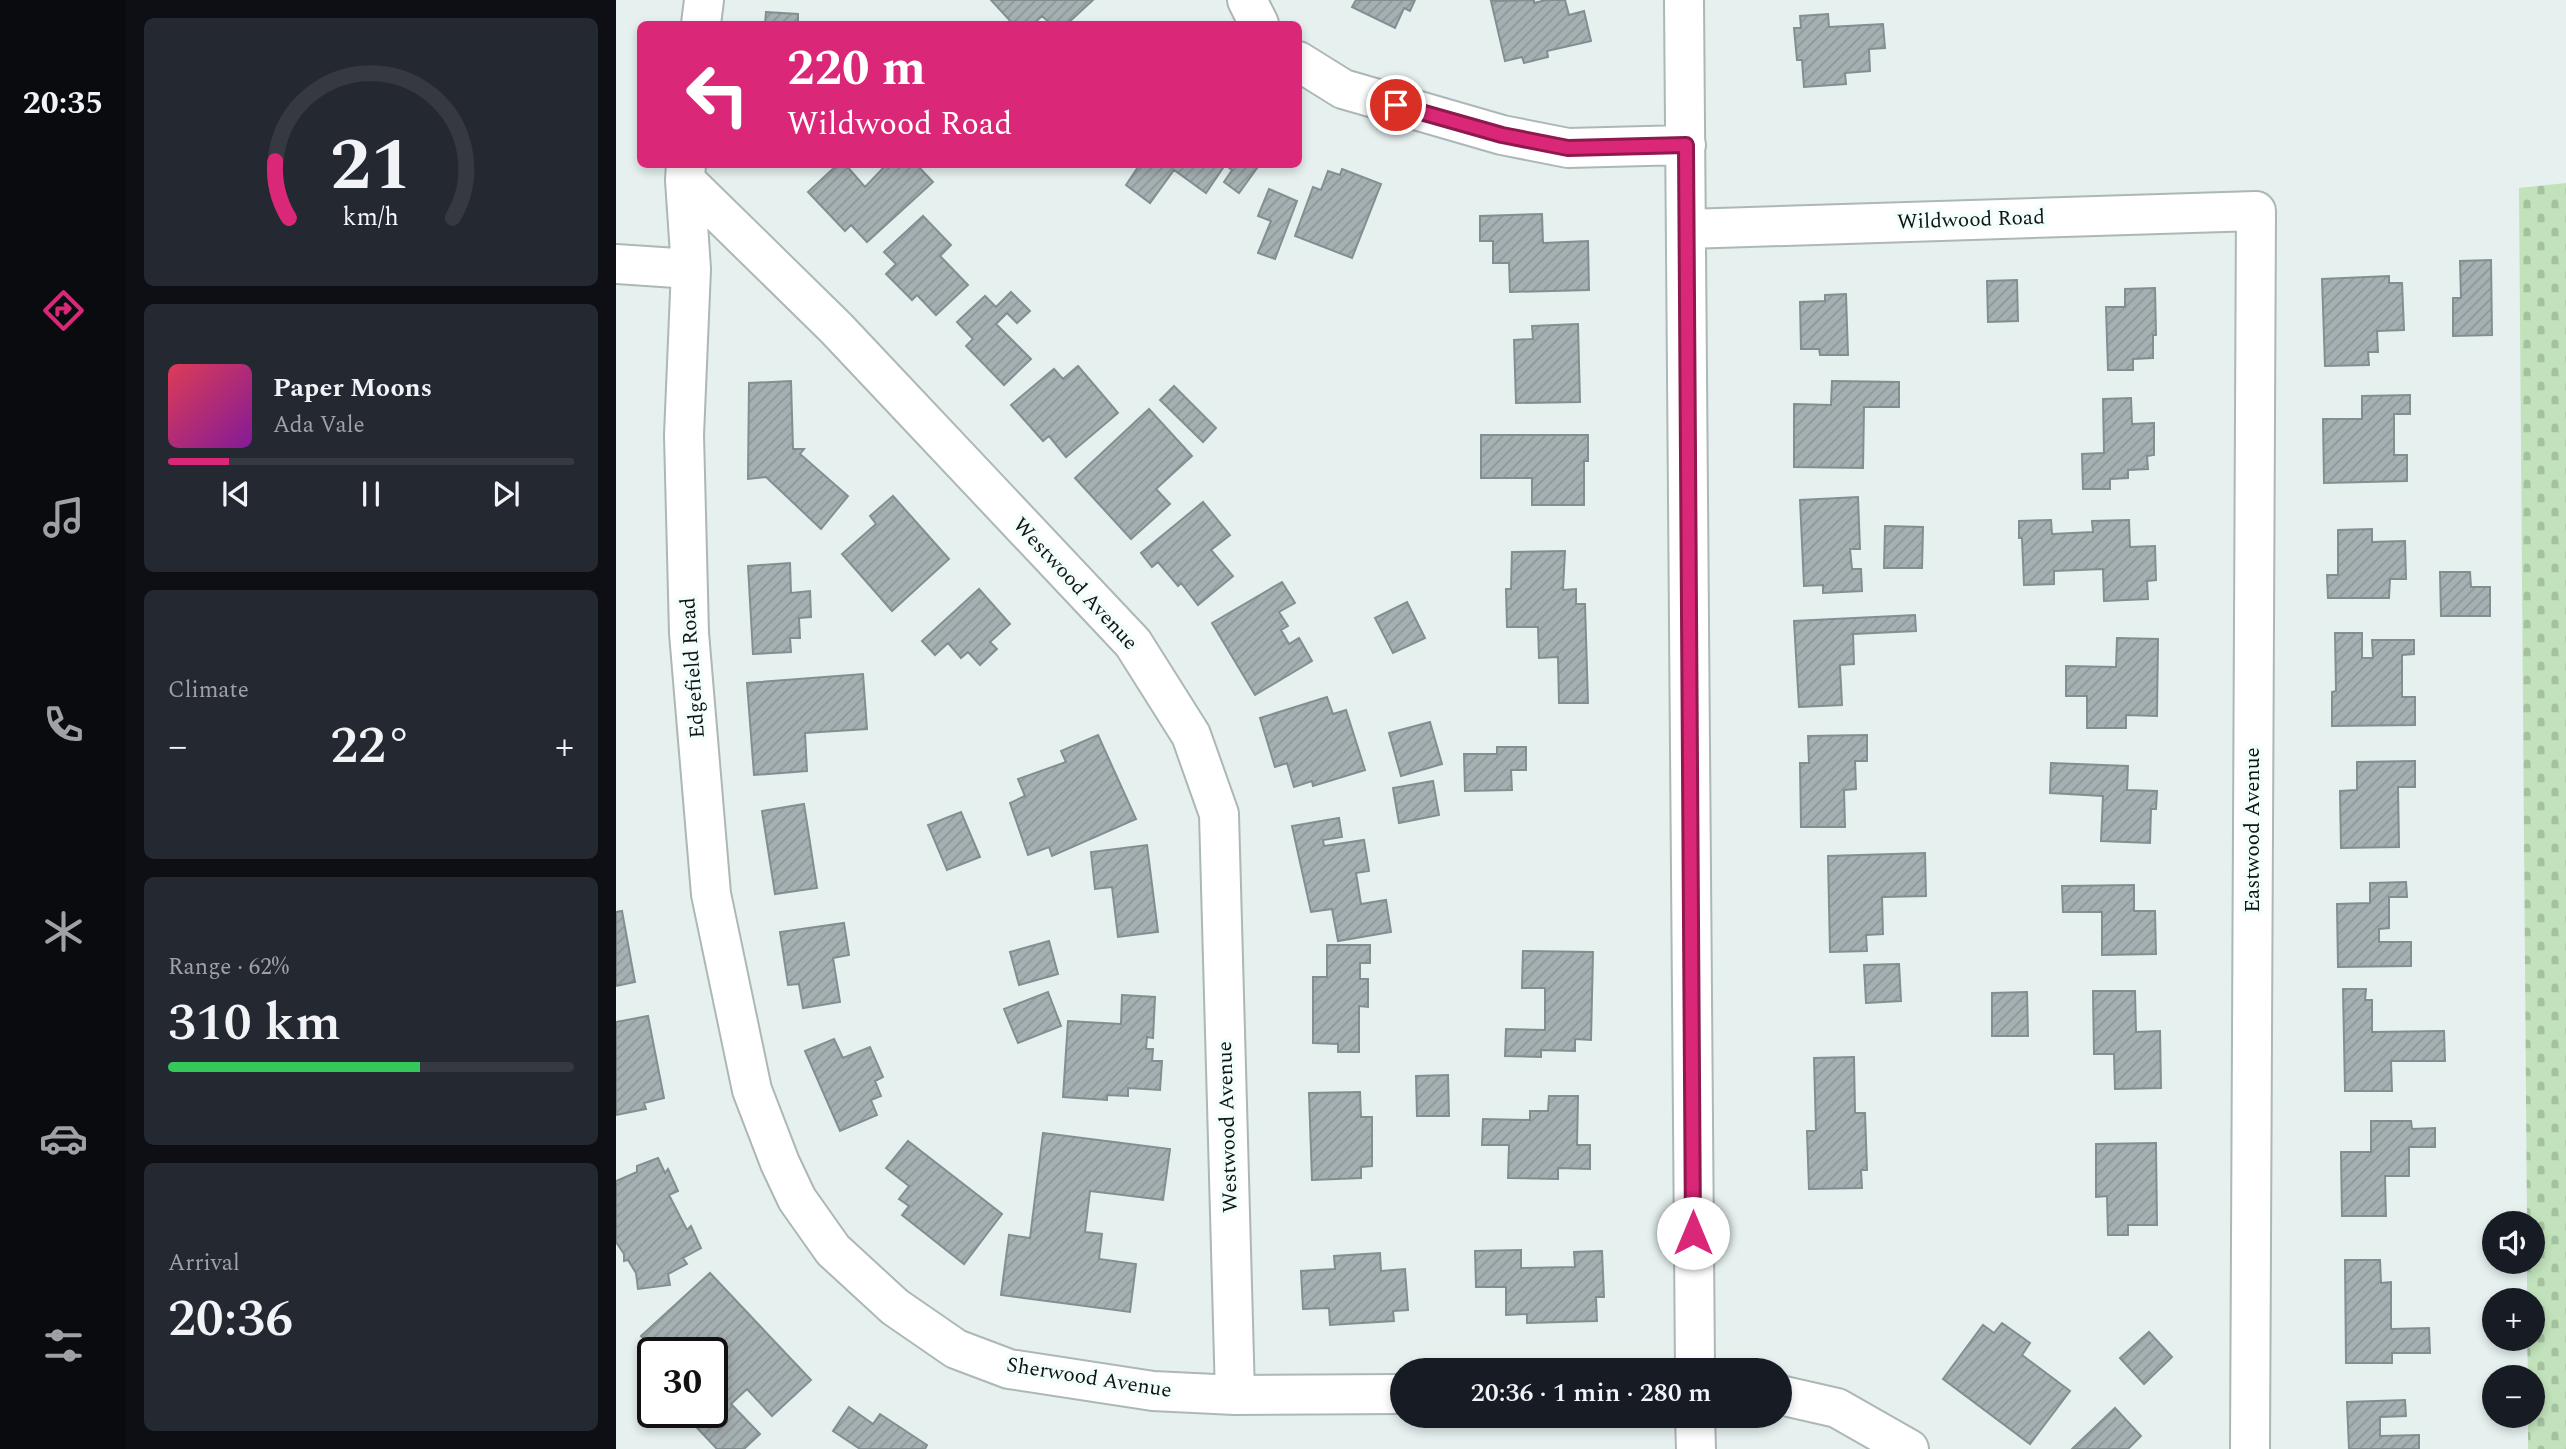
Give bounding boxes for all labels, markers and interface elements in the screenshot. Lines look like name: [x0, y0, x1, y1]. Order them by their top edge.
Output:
text: 220 m: [787, 32, 926, 107]
icon: left: [672, 49, 763, 140]
pin: [1366, 75, 1426, 135]
text: 20:35: [23, 79, 103, 128]
icon: arrive: [1377, 86, 1415, 124]
text: Wildwood Road: [787, 100, 1012, 149]
text: 21: [330, 111, 412, 222]
text: km/h: [343, 199, 399, 237]
street label: Wildwood Road: [1897, 201, 2045, 239]
icon: directions: [39, 286, 88, 335]
text: Paper Moons: [273, 368, 432, 408]
text: Ada Vale: [273, 408, 365, 443]
icon: previous: [217, 475, 255, 513]
icon: pause: [352, 475, 390, 513]
icon: next: [487, 475, 525, 513]
icon: music: [39, 493, 88, 542]
street label: Westwood Avenue: [1005, 510, 1145, 658]
street label: Edgefield Road: [672, 596, 714, 740]
text: Climate: [168, 673, 249, 708]
icon: phone: [39, 700, 88, 749]
text: 22°: [330, 707, 412, 786]
text: −: [168, 718, 187, 776]
text: +: [555, 718, 574, 776]
street label: Eastwood Avenue: [2237, 747, 2269, 913]
icon: climate: [39, 907, 88, 956]
text: Range · 62%: [168, 950, 289, 985]
text: 310 km: [168, 984, 341, 1063]
street label: Westwood Avenue: [1209, 1041, 1247, 1213]
icon: car: [39, 1114, 88, 1163]
position arrow: [1656, 1196, 1730, 1270]
map controls: [2482, 1211, 2545, 1428]
button: sound: [2482, 1211, 2545, 1274]
text: Arrival: [168, 1246, 240, 1281]
text: 20:36: [168, 1280, 293, 1359]
button: +: [2482, 1288, 2545, 1351]
icon: filters: [39, 1321, 88, 1370]
speed limit sign: 30: [637, 1337, 728, 1428]
street label: Sherwood Avenue: [1004, 1349, 1174, 1407]
button: −: [2482, 1365, 2545, 1428]
text: 20:36 · 1 min · 280 m: [1471, 1373, 1711, 1413]

